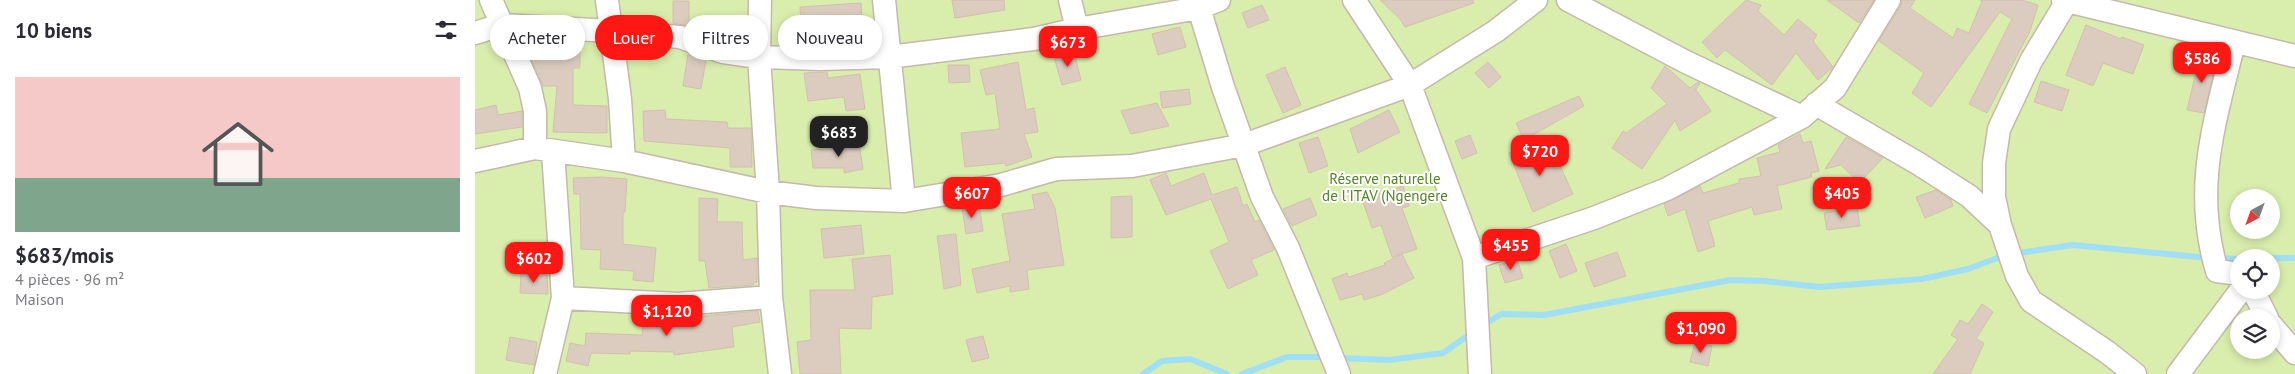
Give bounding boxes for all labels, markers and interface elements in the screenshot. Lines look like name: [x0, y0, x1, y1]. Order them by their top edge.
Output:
chip: Acheter: [490, 15, 585, 60]
chip: Louer: [595, 15, 673, 60]
chip: Filtres: [683, 15, 768, 60]
chip: Nouveau: [778, 15, 882, 60]
icon: filters: [432, 16, 460, 44]
text: 10 biens: [15, 17, 92, 44]
pin: $673: [1038, 26, 1098, 68]
text: $673: [1050, 32, 1086, 52]
pin: $586: [2172, 42, 2232, 84]
text: $586: [2184, 48, 2220, 68]
icon: home: [193, 109, 283, 199]
pin: $683: [809, 116, 869, 158]
text: $683: [821, 122, 857, 142]
pin: $720: [1510, 134, 1570, 177]
text: $720: [1522, 141, 1558, 161]
park label: Réserve naturelle de l'ITAV (Ngengere: [1322, 169, 1448, 205]
pin: $607: [942, 176, 1002, 219]
pin: $405: [1812, 176, 1872, 219]
text: $607: [954, 183, 990, 203]
text: $405: [1824, 183, 1860, 203]
north arrow: [2230, 189, 2280, 239]
map controls: [2230, 189, 2280, 359]
pin: $455: [1481, 228, 1541, 271]
text: $455: [1493, 235, 1529, 255]
text: $683/mois: [15, 242, 114, 269]
pin: $602: [504, 242, 564, 284]
text: $602: [516, 248, 552, 268]
button: locate: [2230, 249, 2280, 299]
text: 4 pièces · 96 m²: [15, 269, 124, 289]
text: Maison: [15, 289, 64, 309]
pin: $1,120: [626, 294, 708, 337]
text: $1,120: [642, 301, 692, 321]
button: layers: [2230, 309, 2280, 359]
pin: $1,090: [1660, 312, 1742, 354]
text: $1,090: [1676, 318, 1726, 338]

